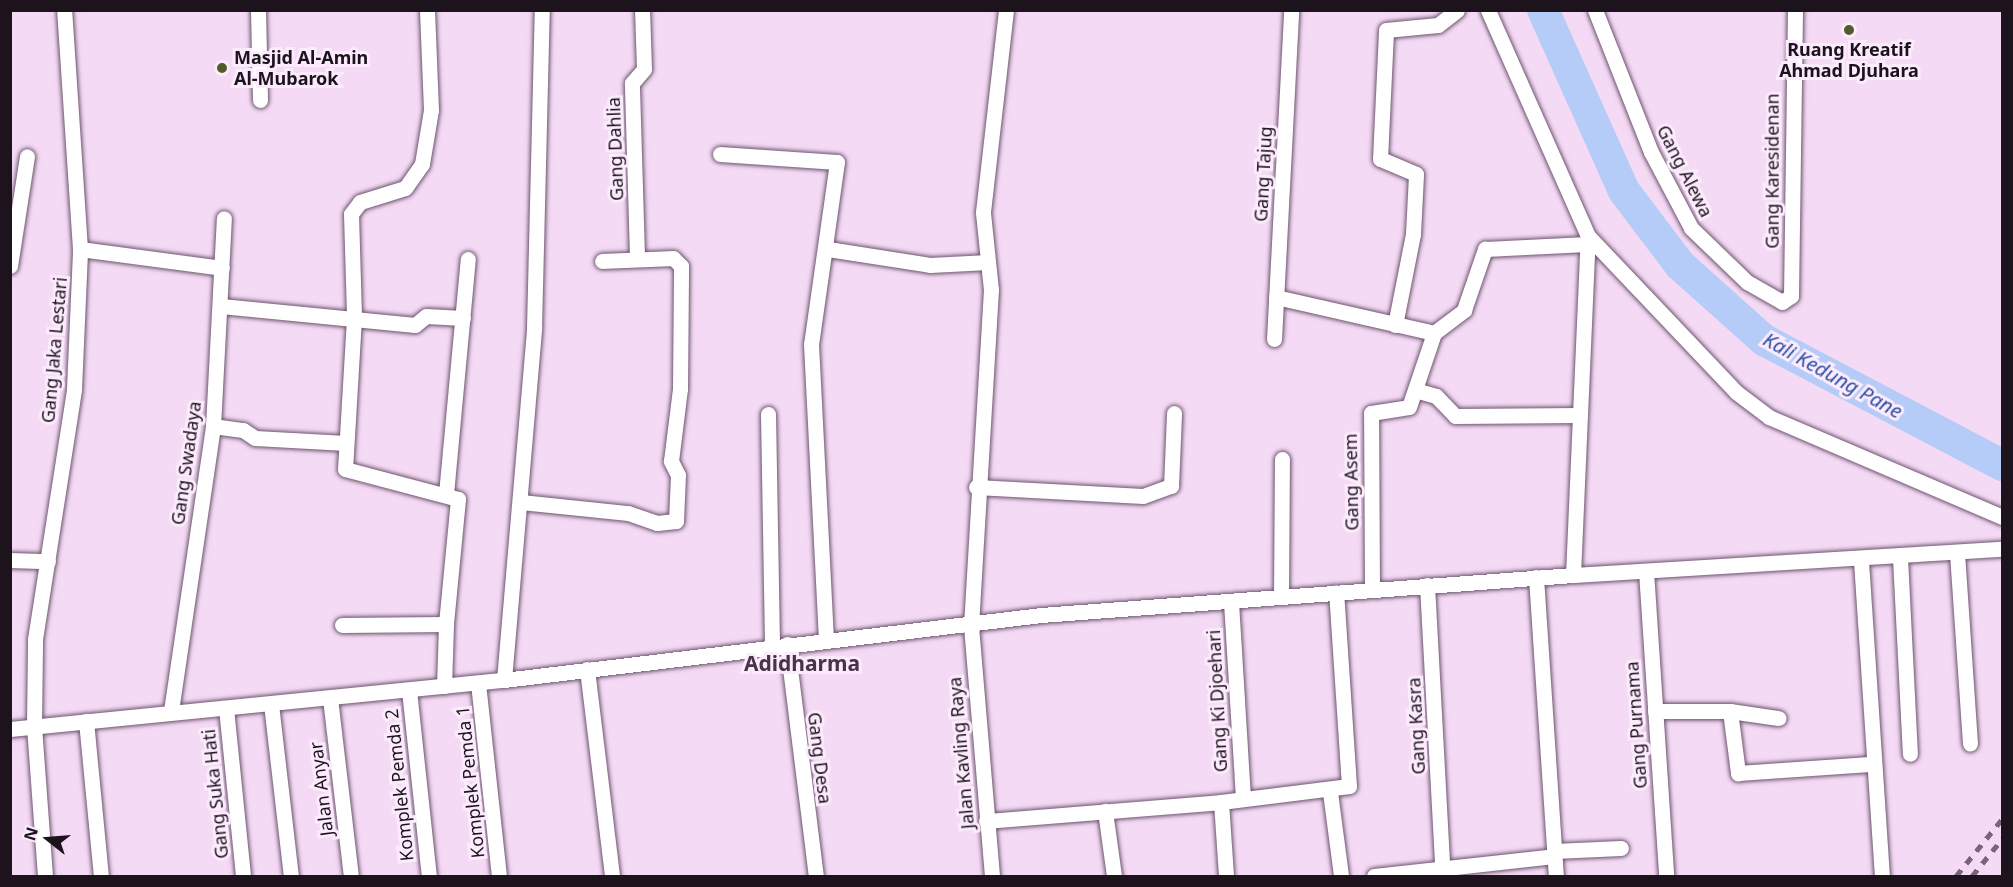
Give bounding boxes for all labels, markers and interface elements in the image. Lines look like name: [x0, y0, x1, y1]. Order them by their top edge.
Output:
marker: Ruang Kreatif Ahmad Djuhara: [1842, 23, 1856, 37]
place label: Ruang Kreatif Ahmad Djuhara: [1779, 39, 1919, 82]
place label: Masjid Al-Amin Al-Mubarok: [234, 47, 368, 90]
marker: Masjid Al-Amin Al-Mubarok: [215, 61, 229, 75]
street label: Gang Karesidenan: [1761, 93, 1783, 249]
street label: Gang Dahlia: [602, 97, 628, 201]
street label: Gang Alewa: [1653, 121, 1717, 221]
street label: Gang Tajug: [1250, 126, 1276, 222]
street label: Gang Jaka Lestari: [37, 276, 71, 424]
water label: Kali Kedung Pane: [1759, 327, 1907, 423]
street label: Gang Swadaya: [167, 400, 205, 526]
street label: Gang Asem: [1339, 433, 1363, 531]
street label: Gang Ki Djoehari: [1202, 629, 1232, 773]
district label: Adidharma: [744, 650, 860, 676]
street label: Gang Purnama: [1621, 661, 1651, 789]
street label: Jalan Kavling Raya: [944, 676, 978, 830]
street label: Gang Kasra: [1403, 677, 1429, 775]
street label: Komplek Pemda 1: [451, 705, 489, 859]
street label: Komplek Pemda 2: [380, 708, 418, 862]
street label: Gang Desa: [804, 711, 836, 805]
street label: Gang Suka Hati: [197, 728, 233, 860]
street label: Jalan Anyar: [304, 741, 338, 837]
north arrow: [18, 809, 78, 869]
text: N: [18, 824, 43, 843]

